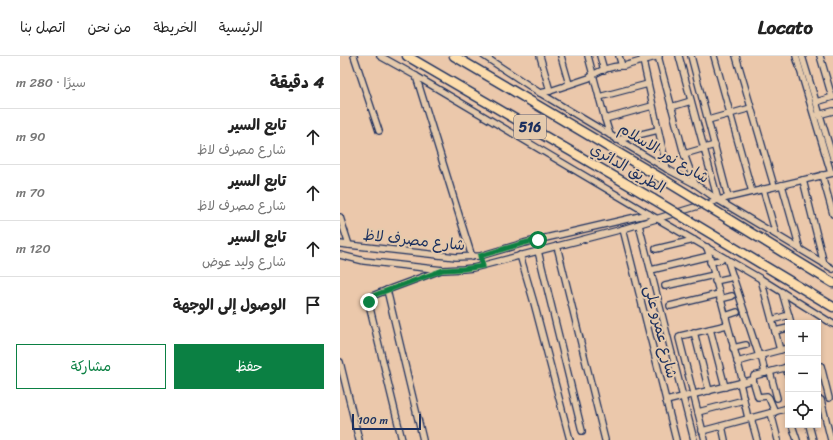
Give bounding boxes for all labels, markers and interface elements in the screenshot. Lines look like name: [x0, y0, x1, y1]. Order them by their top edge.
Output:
text: Locato: [758, 11, 813, 44]
text: اتصل بنا: [20, 15, 66, 40]
text: من نحن: [88, 15, 131, 40]
text: الخريطة: [153, 15, 197, 40]
text: الرئيسية: [219, 15, 263, 40]
text: 4 دقيقة: [270, 67, 324, 97]
text: سيرًا · 280 m: [16, 71, 86, 94]
text: تابع السير: [229, 112, 286, 138]
road number: 516: [514, 115, 546, 139]
street label: شارع نور الاسلام: [614, 116, 714, 190]
text: 90 m: [16, 125, 46, 148]
icon: ahead: [302, 126, 324, 148]
street label: الطريق الدائري: [585, 136, 671, 200]
text: شارع مصرف لاظ: [197, 138, 286, 161]
text: تابع السير: [229, 168, 286, 194]
text: 70 m: [16, 181, 45, 204]
icon: ahead: [302, 182, 324, 204]
text: شارع مصرف لاظ: [197, 194, 286, 217]
street label: شارع مصرف لاظ: [362, 222, 466, 258]
text: تابع السير: [229, 224, 286, 250]
route start: [529, 231, 547, 249]
text: 120 m: [16, 237, 51, 260]
icon: ahead: [302, 238, 324, 260]
text: شارع وليد عوض: [202, 250, 286, 273]
street label: شارع عمرو على: [637, 283, 685, 381]
text: الوصول إلى الوجهة: [173, 292, 286, 318]
route end: [360, 293, 378, 311]
icon: arrive: [302, 294, 324, 316]
map controls: [785, 320, 821, 428]
button: +: [785, 320, 821, 356]
button: مشاركة: [16, 344, 166, 389]
button: حفظ: [174, 344, 324, 389]
button: −: [785, 356, 821, 392]
button: locate: [785, 392, 821, 428]
text: 100 m: [358, 411, 388, 430]
scale bar: [352, 412, 421, 431]

